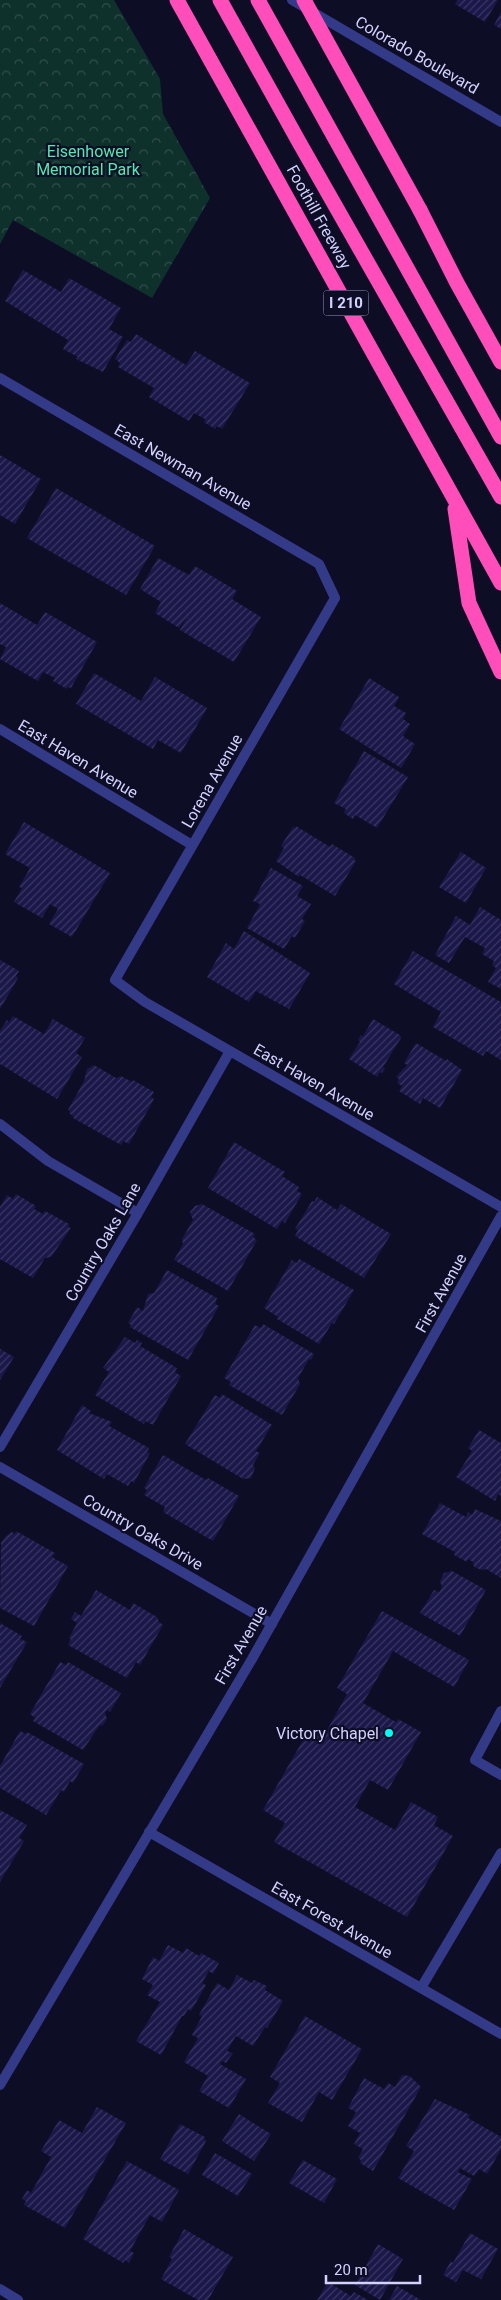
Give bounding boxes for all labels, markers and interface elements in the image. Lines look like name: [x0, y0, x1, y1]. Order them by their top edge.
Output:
street label: Colorado Boulevard: [352, 12, 482, 98]
park label: Eisenhower Memorial Park: [36, 142, 141, 179]
street label: Foothill Freeway: [283, 162, 356, 273]
road number: I 210: [324, 290, 368, 316]
street label: East Newman Avenue: [111, 420, 255, 514]
street label: East Haven Avenue: [15, 716, 141, 802]
street label: Lorena Avenue: [177, 731, 247, 831]
street label: East Haven Avenue: [250, 1040, 378, 1124]
street label: Country Oaks Lane: [61, 1179, 145, 1305]
street label: First Avenue: [411, 1250, 471, 1336]
street label: Country Oaks Drive: [80, 1490, 206, 1574]
street label: First Avenue: [211, 1602, 271, 1688]
place label: Victory Chapel: [276, 1724, 379, 1743]
marker: Victory Chapel: [383, 1727, 395, 1739]
street label: East Forest Avenue: [268, 1878, 396, 1962]
scale bar: [326, 2252, 420, 2284]
text: 20 m: [334, 2261, 368, 2279]

